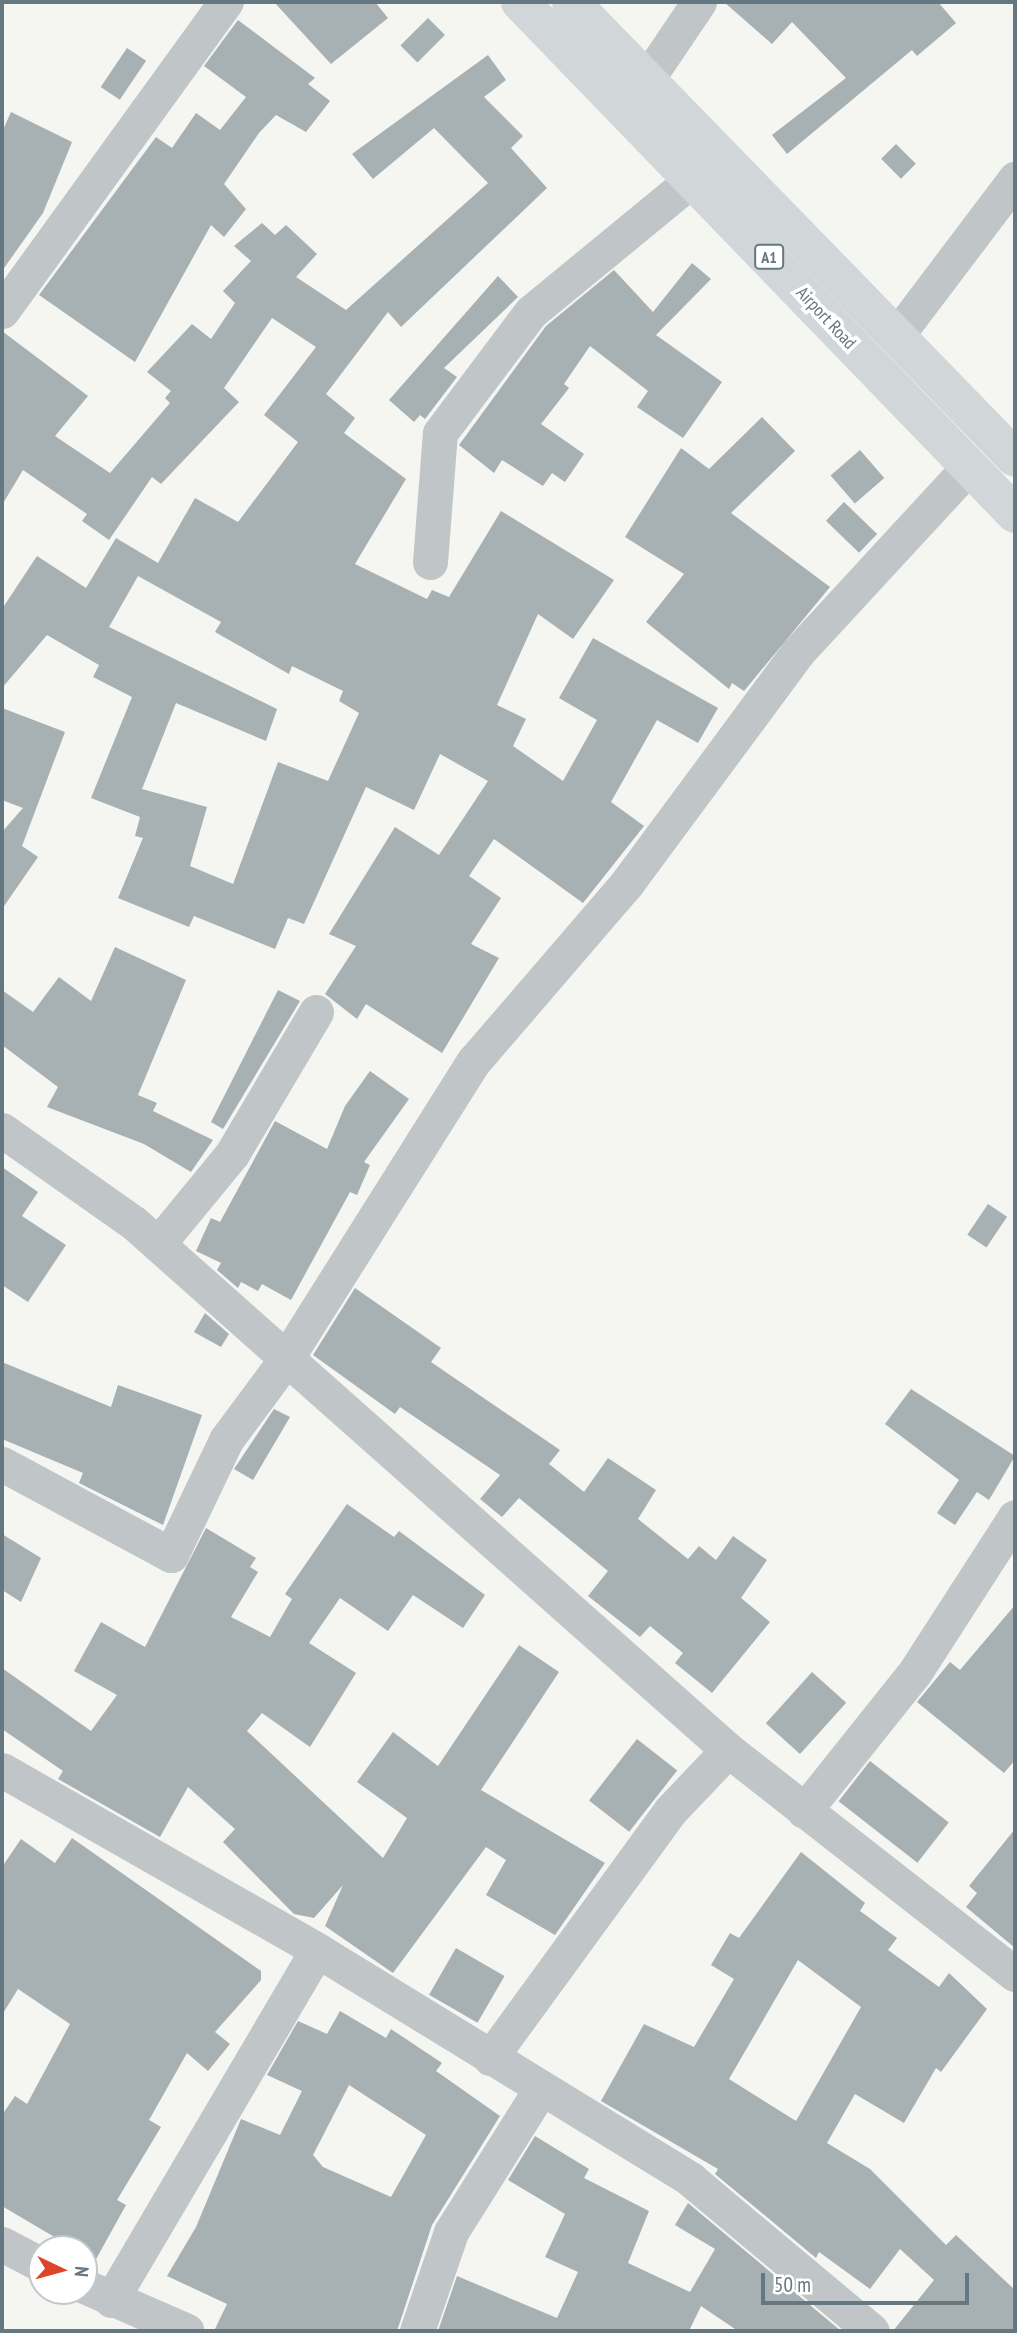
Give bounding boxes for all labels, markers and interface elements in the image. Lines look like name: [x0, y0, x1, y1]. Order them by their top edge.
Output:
road number: A1: [753, 244, 785, 270]
street label: Airport Road: [792, 282, 860, 354]
north arrow: [28, 2235, 98, 2305]
scale bar: [765, 2260, 973, 2304]
text: N: [70, 2265, 94, 2278]
text: 50 m: [774, 2271, 811, 2298]

